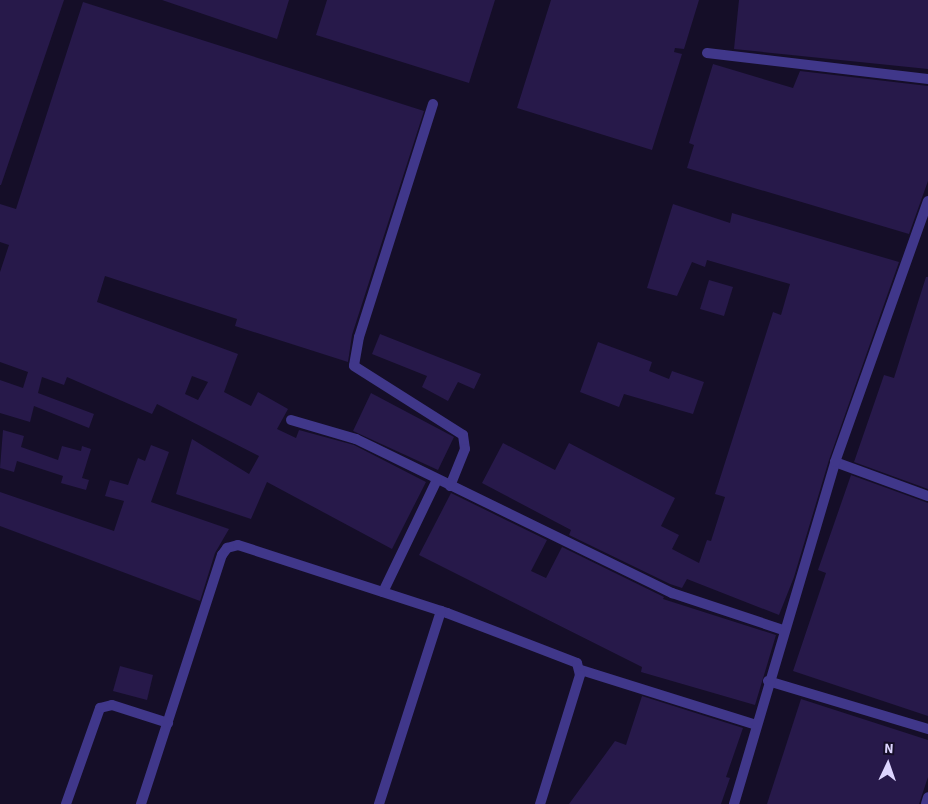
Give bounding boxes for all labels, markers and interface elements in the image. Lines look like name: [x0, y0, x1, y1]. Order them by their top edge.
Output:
north arrow: [863, 739, 913, 789]
text: N: [884, 739, 894, 759]

